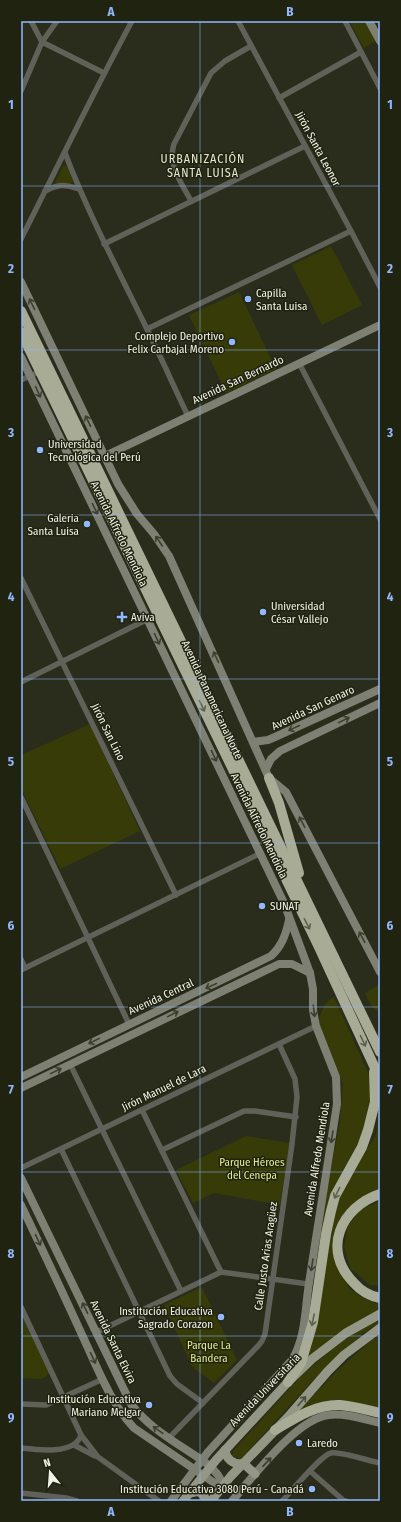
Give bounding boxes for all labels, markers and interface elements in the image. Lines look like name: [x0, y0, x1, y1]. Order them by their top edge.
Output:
text: A: [106, 4, 115, 19]
text: B: [286, 4, 294, 19]
text: 1: [8, 97, 14, 112]
text: 1: [387, 97, 393, 112]
street label: Jirón Santa Leonor: [293, 109, 343, 189]
district label: URBANIZACIÓN SANTA LUISA: [161, 151, 245, 180]
text: 2: [7, 261, 14, 276]
text: 2: [386, 261, 393, 276]
place label: Capilla Santa Luisa: [256, 287, 307, 313]
marker: Capilla Santa Luisa: [243, 294, 253, 304]
one-way arrow: [28, 298, 35, 310]
place label: Complejo Deportivo Felix Carbajal Moreno: [128, 330, 224, 356]
marker: Complejo Deportivo Felix Carbajal Moreno: [227, 337, 237, 347]
street label: Avenida San Bernardo: [190, 353, 286, 407]
one-way arrow: [35, 385, 42, 397]
one-way arrow: [84, 415, 91, 427]
text: 3: [7, 425, 14, 440]
text: 3: [386, 425, 393, 440]
place label: Universidad Tecnológica del Perú: [48, 438, 141, 464]
marker: Universidad Tecnológica del Perú: [35, 445, 45, 455]
street label: Avenida Alfredo Mendiola: [88, 479, 150, 589]
one-way arrow: [92, 503, 99, 515]
place label: Galeria Santa Luisa: [28, 512, 79, 538]
marker: Galeria Santa Luisa: [82, 519, 92, 529]
one-way arrow: [155, 535, 163, 546]
text: 4: [8, 589, 15, 604]
text: 4: [387, 589, 394, 604]
place label: Universidad César Vallejo: [271, 600, 329, 626]
marker: Universidad César Vallejo: [258, 607, 268, 617]
marker: Aviva: [116, 611, 128, 623]
place label: Aviva: [131, 611, 155, 624]
one-way arrow: [154, 632, 161, 644]
street label: Avenida Panamericana Norte: [179, 638, 245, 762]
one-way arrow: [212, 652, 219, 664]
street label: Avenida San Genaro: [269, 683, 357, 733]
one-way arrow: [199, 700, 206, 712]
street label: Jirón San Lino: [89, 701, 128, 763]
one-way arrow: [338, 716, 350, 723]
one-way arrow: [288, 725, 300, 732]
one-way arrow: [211, 749, 218, 761]
text: 5: [8, 754, 14, 769]
text: 5: [387, 754, 393, 769]
street label: Avenida Alfredo Mendiola: [228, 771, 290, 881]
one-way arrow: [298, 816, 305, 828]
place label: SUNAT: [270, 900, 300, 913]
marker: SUNAT: [257, 901, 267, 911]
text: 6: [8, 918, 15, 933]
one-way arrow: [304, 918, 312, 930]
text: 6: [387, 918, 394, 933]
one-way arrow: [358, 932, 365, 944]
street label: Avenida Central: [126, 976, 196, 1018]
one-way arrow: [206, 983, 218, 990]
one-way arrow: [310, 1004, 317, 1017]
one-way arrow: [167, 1010, 179, 1017]
one-way arrow: [360, 1035, 367, 1047]
one-way arrow: [88, 1038, 100, 1045]
street label: Jirón Manuel de Lara: [120, 1062, 208, 1114]
one-way arrow: [50, 1067, 62, 1074]
text: 7: [8, 1082, 14, 1097]
text: 7: [387, 1082, 393, 1097]
street label: Avenida Alfredo Mendiola: [302, 1101, 332, 1217]
one-way arrow: [328, 1130, 336, 1143]
park label: Parque Héroes del Cenepa: [219, 1156, 285, 1182]
one-way arrow: [333, 1186, 340, 1198]
street label: Calle Justo Arias Aragüez: [252, 1200, 280, 1311]
one-way arrow: [35, 1234, 42, 1246]
text: 8: [8, 1246, 15, 1261]
text: 8: [387, 1246, 394, 1261]
one-way arrow: [307, 1258, 315, 1271]
street label: Avenida Santa Elvira: [87, 1298, 139, 1386]
one-way arrow: [81, 1302, 88, 1314]
place label: Institución Educativa Sagrado Corazon: [119, 1305, 213, 1331]
marker: Institución Educativa Sagrado Corazon: [216, 1312, 226, 1322]
one-way arrow: [308, 1313, 316, 1326]
park label: Parque La Bandera: [187, 1339, 231, 1365]
one-way arrow: [90, 1351, 97, 1363]
street label: Avenida Universitaria: [227, 1351, 303, 1429]
place label: Institución Educativa Mariano Melgar: [47, 1393, 141, 1419]
one-way arrow: [297, 1396, 306, 1406]
marker: Institución Educativa Mariano Melgar: [144, 1400, 154, 1410]
text: 9: [8, 1410, 15, 1425]
text: 9: [387, 1410, 394, 1425]
one-way arrow: [153, 1426, 164, 1434]
place label: Laredo: [307, 1437, 338, 1450]
marker: Laredo: [294, 1438, 304, 1448]
north arrow: [30, 1452, 70, 1492]
text: N: [42, 1456, 52, 1470]
one-way arrow: [262, 1457, 271, 1467]
place label: Institución Educativa 3080 Perú - Canadá: [120, 1483, 304, 1496]
marker: Institución Educativa 3080 Perú - Canadá: [307, 1484, 317, 1494]
text: A: [106, 1504, 115, 1519]
text: B: [286, 1504, 294, 1519]

